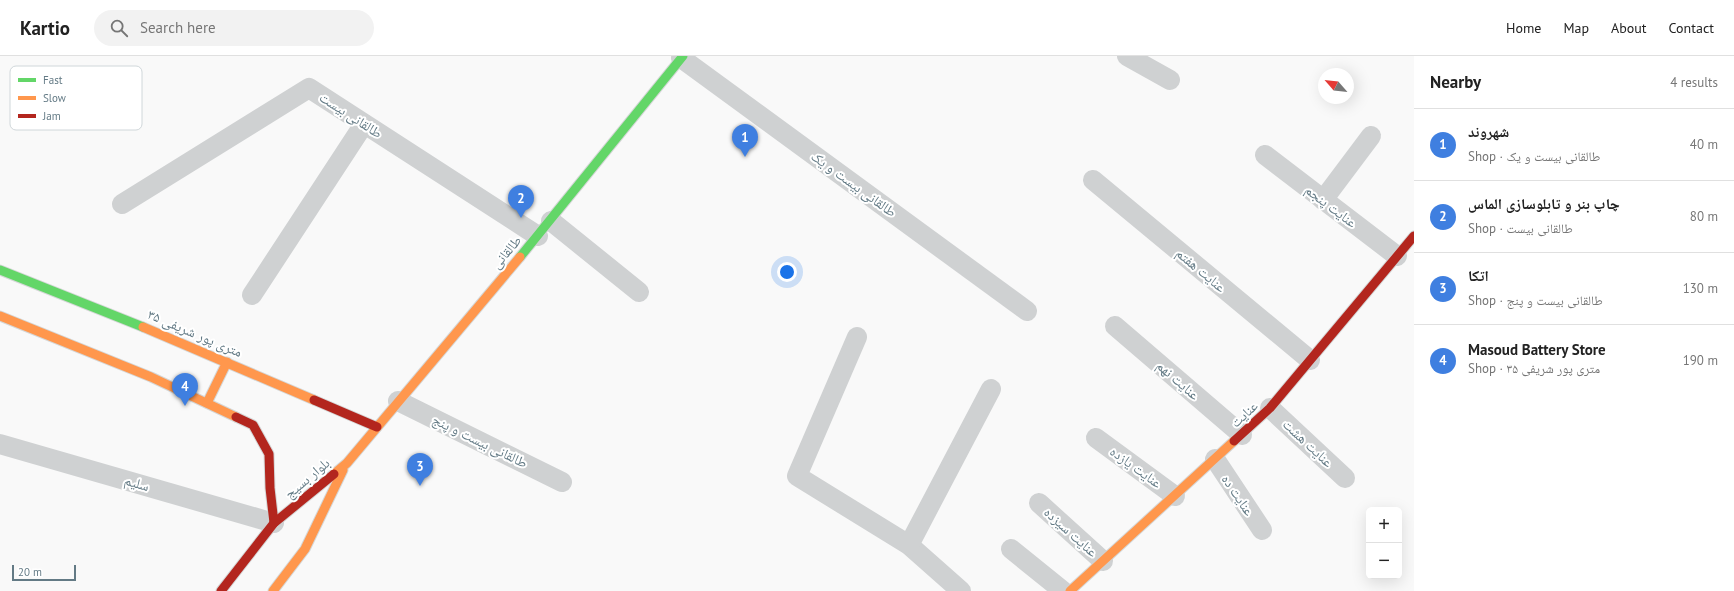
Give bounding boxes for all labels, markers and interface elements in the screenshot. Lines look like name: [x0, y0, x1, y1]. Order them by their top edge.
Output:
search box: [94, 10, 374, 46]
text: Kartio: [20, 16, 70, 40]
icon: search: [108, 17, 130, 39]
text: Search here: [140, 18, 216, 37]
text: Home: [1506, 19, 1541, 37]
text: Map: [1563, 19, 1589, 37]
text: About: [1611, 19, 1647, 37]
text: Contact: [1669, 19, 1714, 37]
legend: [10, 66, 142, 130]
north arrow: [1318, 68, 1354, 104]
text: Nearby: [1430, 71, 1481, 93]
text: Fast: [43, 73, 63, 87]
text: 4 results: [1670, 74, 1718, 91]
street label: طالقانی بیست: [316, 88, 386, 142]
text: Slow: [43, 91, 66, 105]
text: Jam: [42, 109, 61, 123]
text: شهروند: [1468, 122, 1509, 141]
pin: 1: [732, 124, 758, 157]
text: 1: [1439, 136, 1447, 153]
text: 40 m: [1690, 136, 1718, 153]
street label: طالقانی بیست و یک: [808, 147, 900, 221]
text: Shop · طالقانی بیست و یک: [1468, 148, 1600, 165]
street label: عنایت پنجم: [1301, 181, 1360, 232]
pin: 2: [508, 185, 534, 218]
text: چاپ بنر و تابلوسازی الماس: [1468, 194, 1620, 213]
text: 2: [1439, 208, 1447, 225]
text: 80 m: [1690, 208, 1718, 225]
text: Shop · طالقانی بیست: [1468, 220, 1573, 237]
street label: طالقانی: [487, 232, 525, 272]
street label: عنایت هفتم: [1172, 244, 1230, 297]
your location: [777, 262, 797, 282]
text: اتکا: [1468, 266, 1489, 285]
text: 3: [1439, 280, 1447, 297]
text: 130 m: [1683, 280, 1718, 297]
text: Shop · طالقانی بیست و پنج: [1468, 292, 1603, 309]
street label: ۳۵ متری پور شریفی: [145, 305, 245, 361]
text: Masoud Battery Store: [1468, 340, 1606, 359]
text: 4: [1439, 352, 1447, 369]
text: 190 m: [1683, 352, 1718, 369]
street label: عنایت نهم: [1152, 356, 1203, 404]
text: Shop · ۳۵ متری پور شریفی: [1468, 360, 1600, 377]
pin: 4: [172, 373, 198, 406]
street label: عنایت: [1227, 397, 1261, 431]
street label: طالقانی بیست و پنج: [429, 410, 531, 473]
street label: عنایت هشت: [1279, 415, 1337, 471]
street label: عنایت یازده: [1106, 442, 1166, 492]
pin: 3: [407, 453, 433, 486]
street label: بلوار بسیج: [281, 454, 334, 503]
street label: سلیم: [122, 471, 152, 496]
street label: عنایت ده: [1218, 471, 1258, 519]
street label: عنایت سیزده: [1040, 503, 1102, 561]
map controls: [1366, 507, 1402, 579]
button: +: [1366, 507, 1402, 543]
button: −: [1366, 543, 1402, 579]
scale bar: [12, 563, 76, 582]
text: 20 m: [18, 565, 42, 579]

